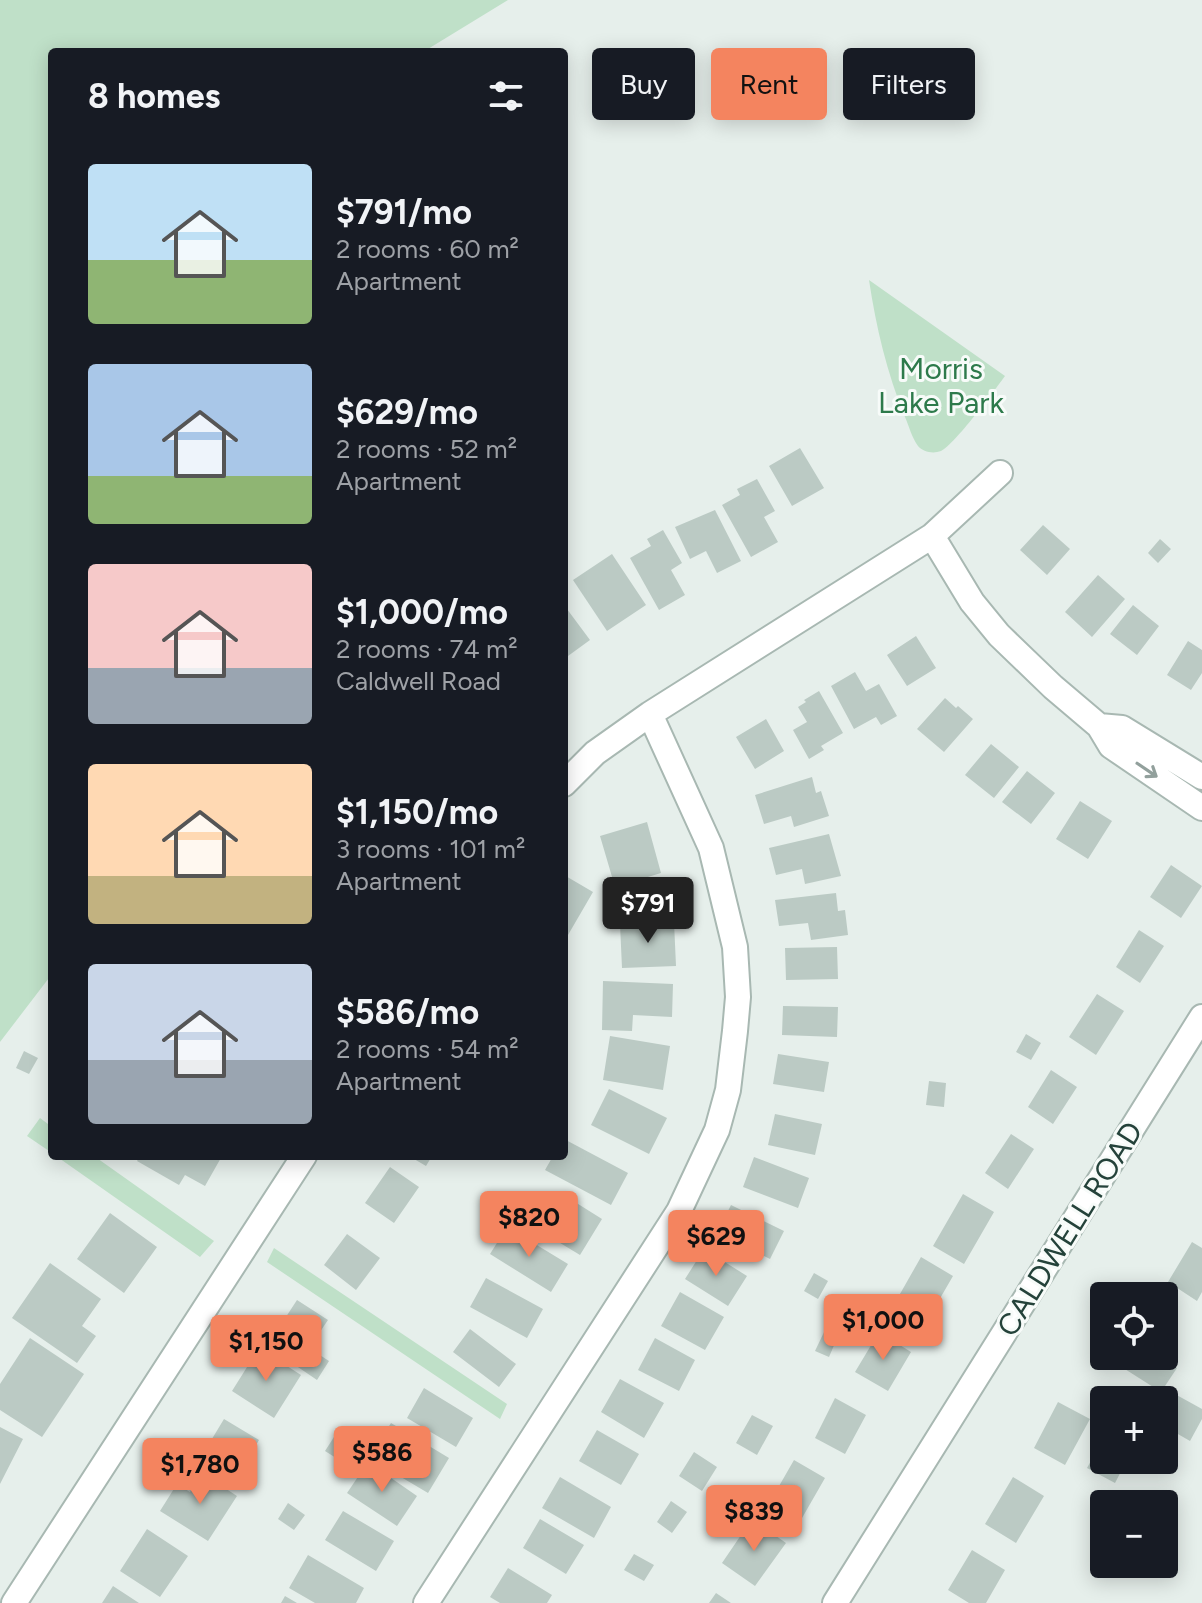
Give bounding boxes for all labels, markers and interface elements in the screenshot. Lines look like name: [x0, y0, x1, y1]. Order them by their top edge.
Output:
chip: Buy: [592, 48, 695, 120]
chip: Rent: [711, 48, 827, 120]
chip: Filters: [843, 48, 975, 120]
icon: filters: [484, 74, 528, 118]
text: 8 homes: [88, 76, 220, 117]
text: $791/mo: [336, 192, 472, 233]
icon: home: [152, 196, 248, 292]
text: 2 rooms · 60 m²: [336, 233, 519, 265]
text: Apartment: [336, 265, 462, 297]
park label: Morris Lake Park: [878, 350, 1004, 421]
text: $629/mo: [336, 392, 478, 433]
icon: home: [152, 396, 248, 492]
text: 2 rooms · 52 m²: [336, 433, 517, 465]
text: Apartment: [336, 465, 462, 497]
text: $1,000/mo: [336, 592, 508, 633]
icon: home: [152, 596, 248, 692]
text: 2 rooms · 74 m²: [336, 633, 518, 665]
text: Caldwell Road: [336, 665, 501, 697]
one-way arrow: [1135, 762, 1157, 779]
text: $1,150/mo: [336, 792, 498, 833]
icon: home: [152, 796, 248, 892]
text: 3 rooms · 101 m²: [336, 833, 525, 865]
text: Apartment: [336, 865, 462, 897]
pin: $791: [601, 877, 695, 945]
text: $791: [621, 887, 675, 919]
text: $586/mo: [336, 992, 479, 1033]
icon: home: [152, 996, 248, 1092]
text: 2 rooms · 54 m²: [336, 1033, 519, 1065]
text: Apartment: [336, 1065, 462, 1097]
street label: CALDWELL ROAD: [989, 1115, 1150, 1343]
pin: $820: [482, 1191, 576, 1259]
text: $820: [498, 1201, 560, 1233]
pin: $629: [669, 1210, 763, 1278]
text: $629: [686, 1220, 746, 1252]
map controls: [1090, 1282, 1178, 1578]
button: locate: [1090, 1282, 1178, 1370]
pin: $1,000: [818, 1294, 948, 1362]
text: $1,000: [842, 1304, 924, 1336]
pin: $1,150: [201, 1315, 331, 1383]
text: $1,150: [229, 1325, 303, 1357]
button: +: [1090, 1386, 1178, 1474]
pin: $586: [335, 1426, 429, 1494]
text: $586: [352, 1436, 412, 1468]
pin: $1,780: [135, 1438, 265, 1506]
text: $1,780: [160, 1448, 240, 1480]
pin: $839: [707, 1485, 801, 1553]
button: −: [1090, 1490, 1178, 1578]
text: $839: [724, 1495, 784, 1527]

